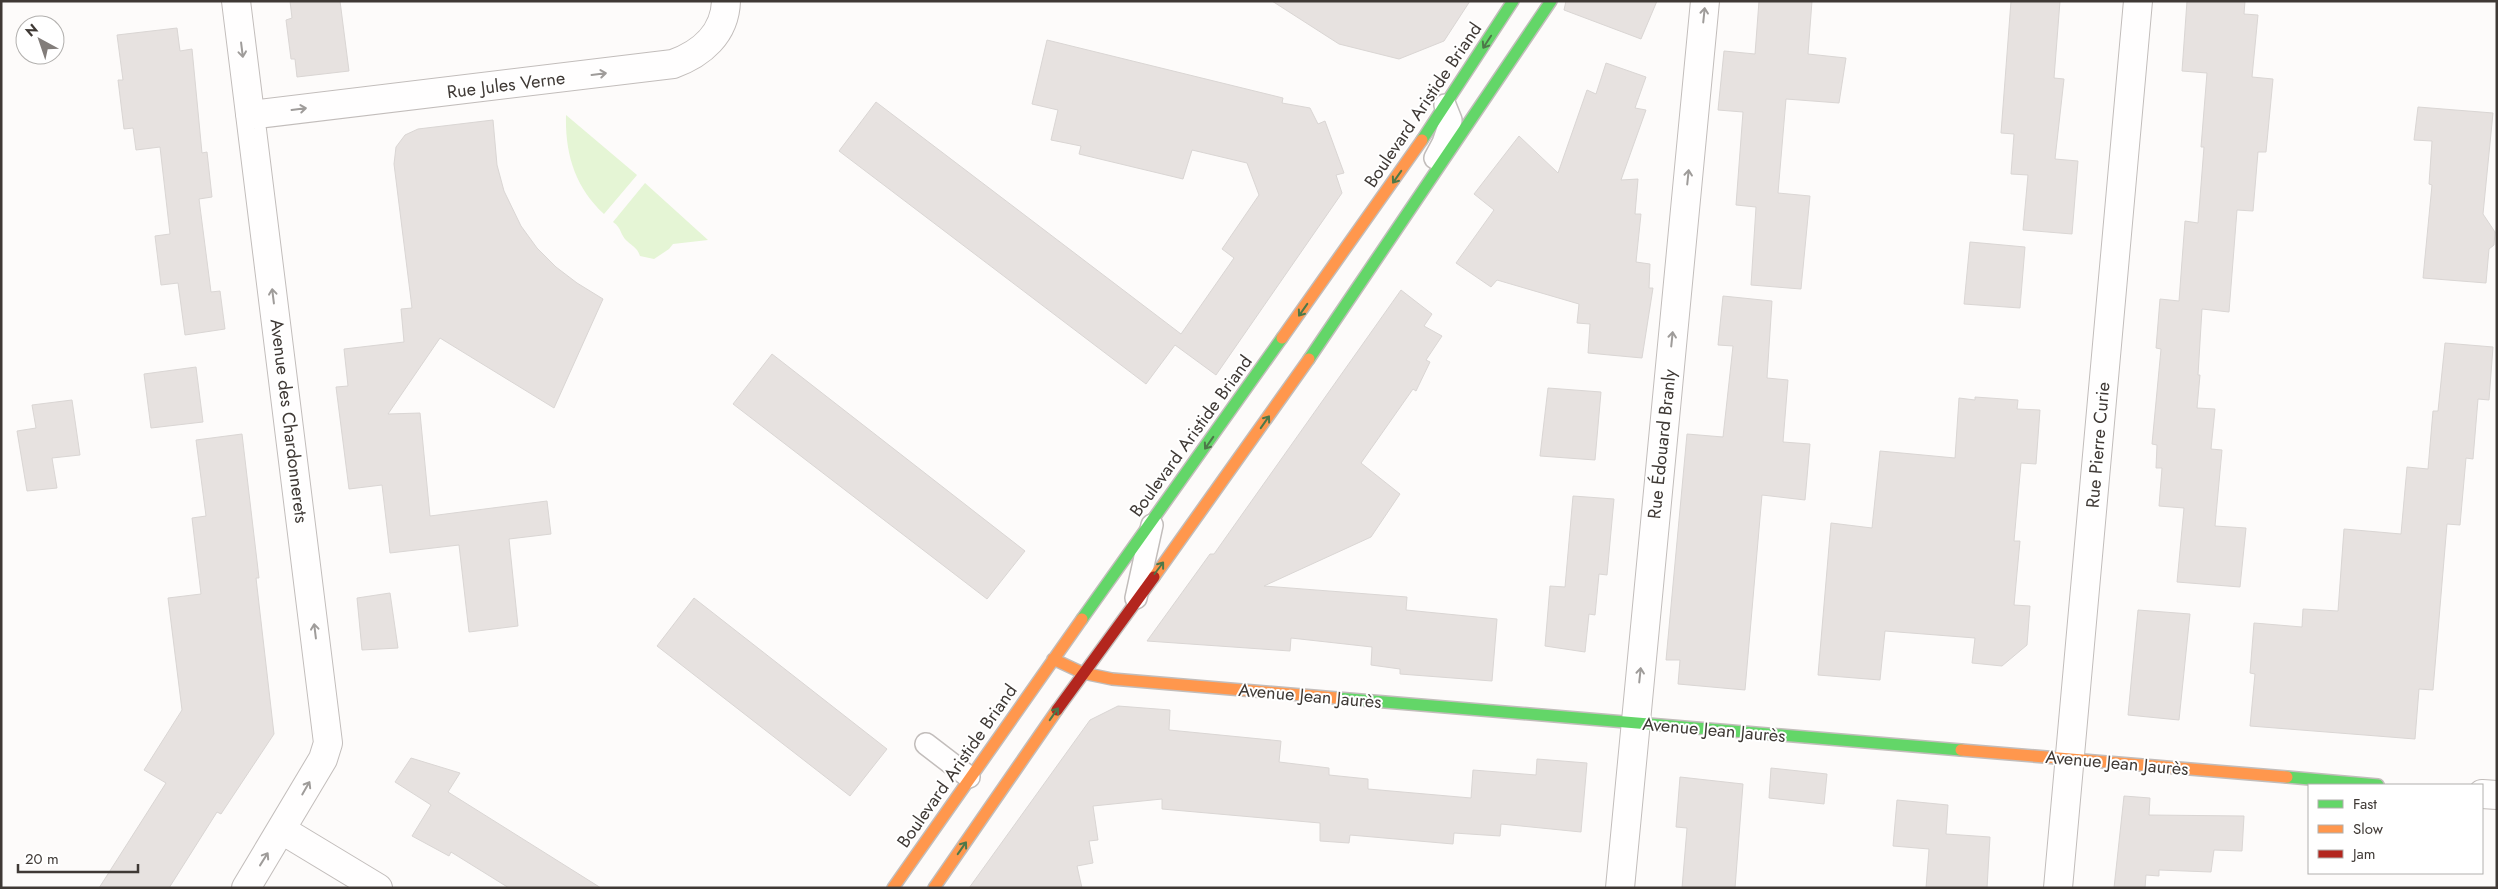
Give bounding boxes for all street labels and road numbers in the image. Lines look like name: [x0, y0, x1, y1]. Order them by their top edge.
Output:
street label: Boulevard Aristide Briand: [1358, 17, 1488, 193]
street label: Rue Jules Verne: [446, 65, 566, 105]
street label: Avenue des Chardonnerets: [264, 318, 314, 524]
street label: Boulevard Aristide Briand: [1123, 350, 1259, 522]
street label: Rue Édouard Branly: [1641, 368, 1683, 520]
street label: Rue Pierre Curie: [2080, 381, 2116, 509]
street label: Avenue Jean Jaurès: [1237, 677, 1383, 715]
street label: Boulevard Aristide Briand: [891, 679, 1023, 853]
street label: Avenue Jean Jaurès: [1641, 711, 1787, 749]
street label: Avenue Jean Jaurès: [2044, 744, 2190, 782]

